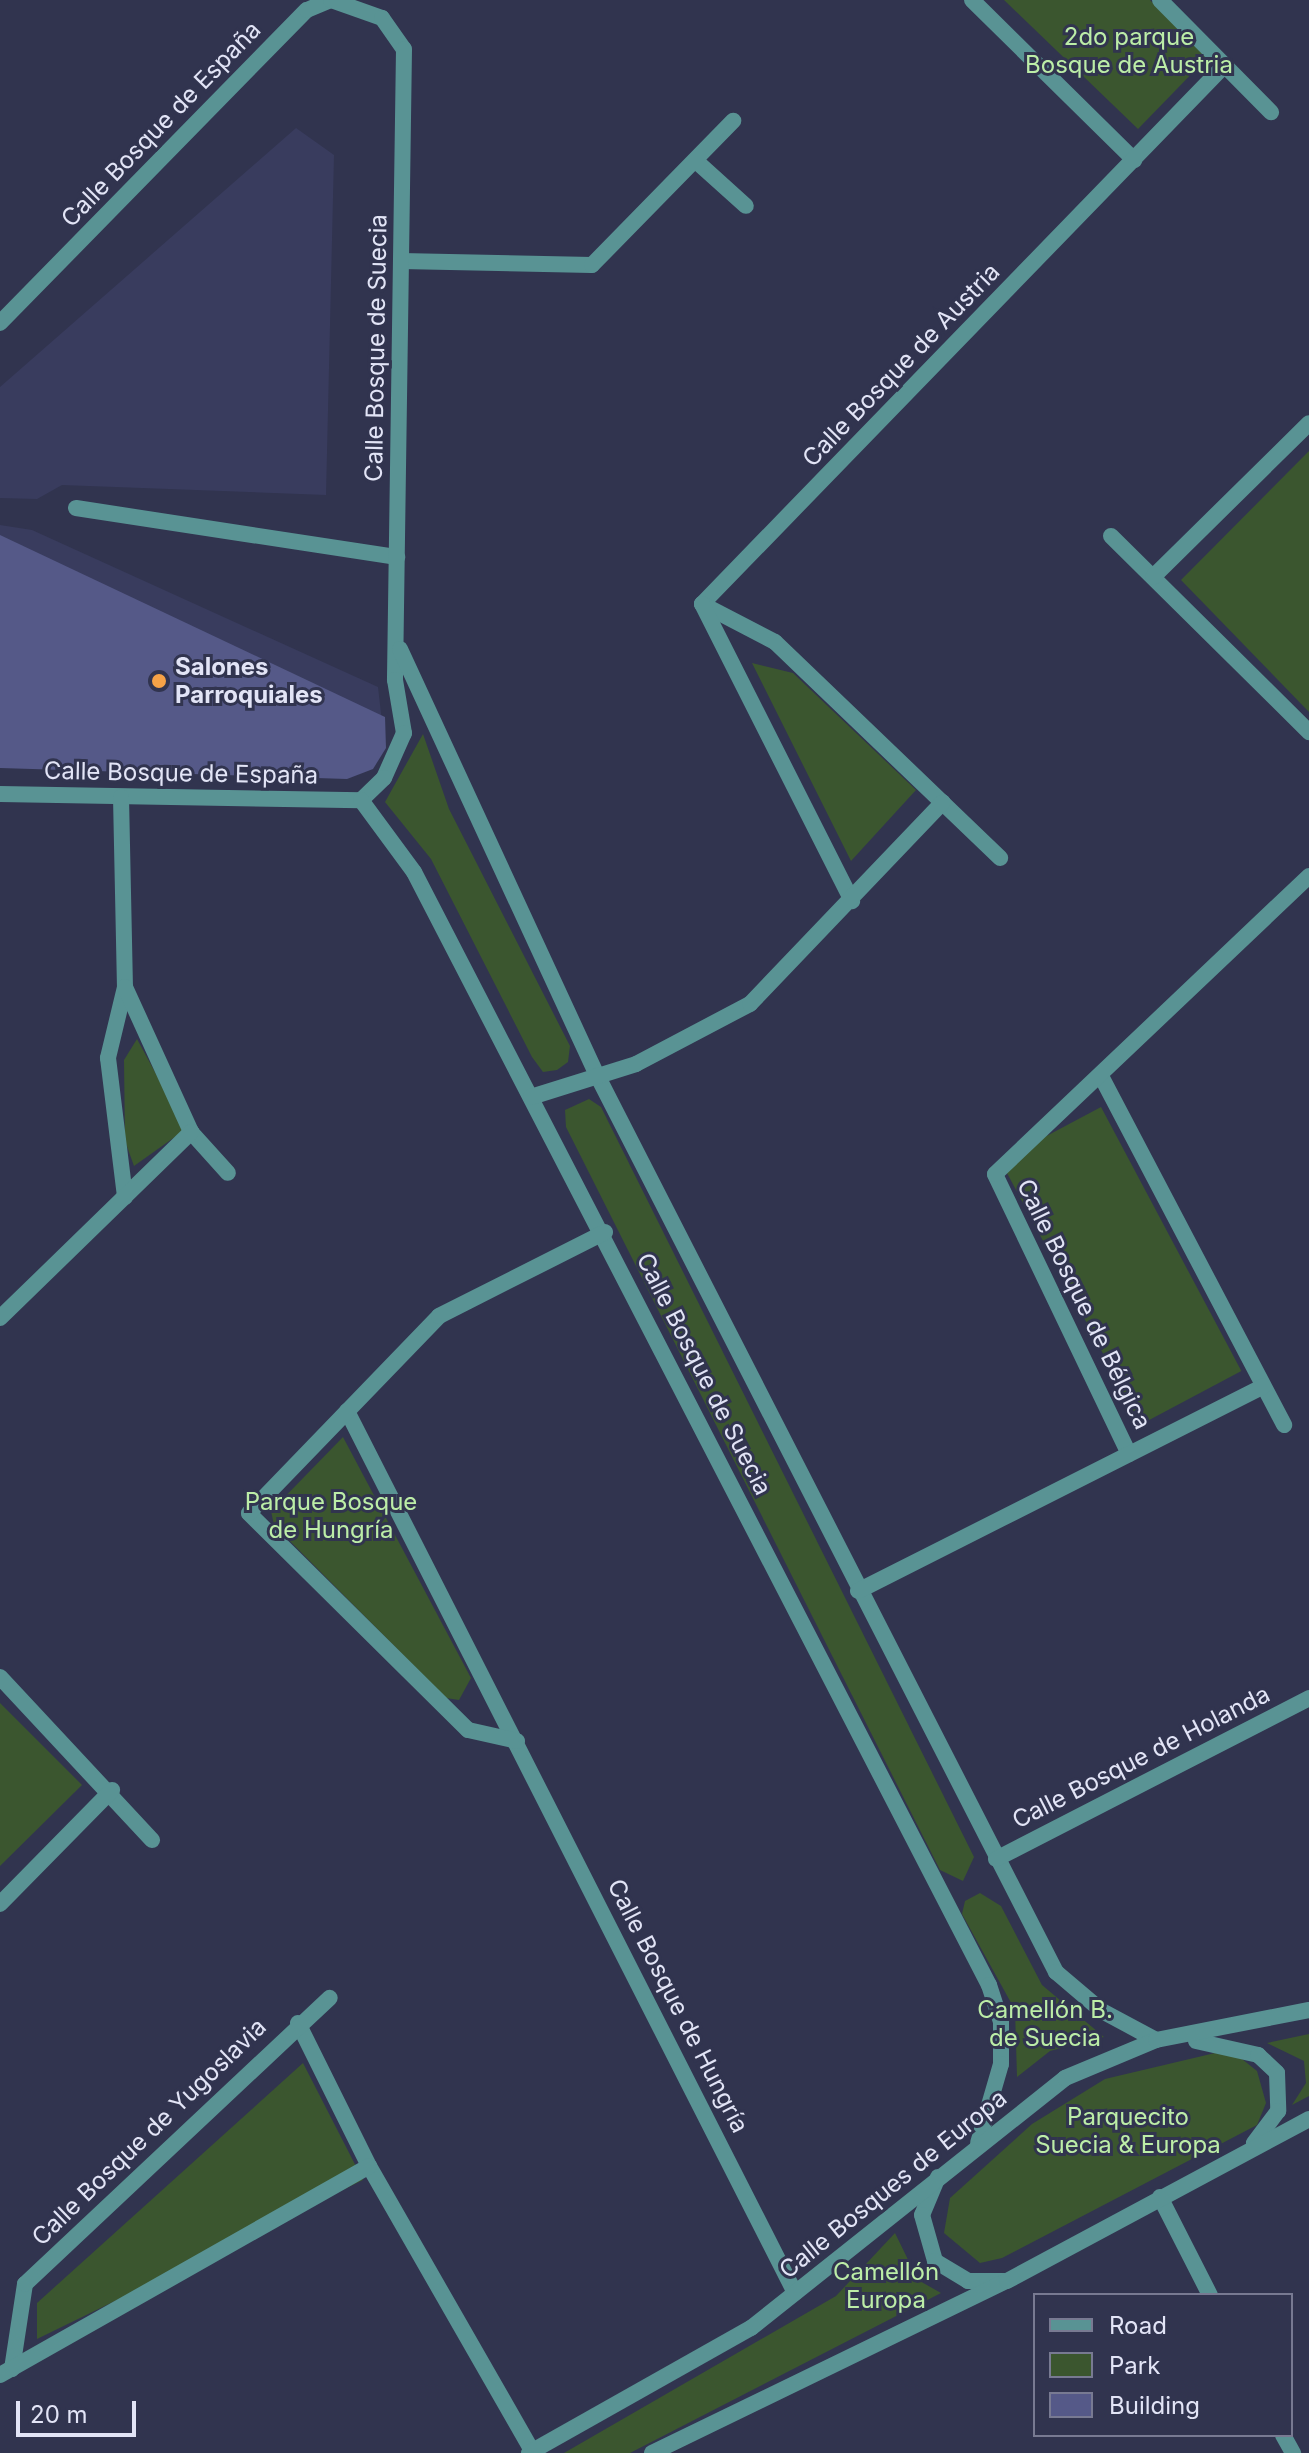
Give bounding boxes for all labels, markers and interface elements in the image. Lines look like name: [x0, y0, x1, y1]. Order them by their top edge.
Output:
street label: Calle Bosque de España: [55, 15, 267, 233]
park label: 2do parque Bosque de Austria: [1025, 23, 1233, 79]
street label: Calle Bosque de Suecia: [359, 214, 393, 482]
street label: Calle Bosque de Austria: [796, 257, 1006, 473]
place label: Salones Parroquiales: [175, 653, 323, 709]
marker: Salones Parroquiales: [150, 672, 168, 690]
street label: Calle Bosque de España: [44, 756, 318, 790]
street label: Calle Bosque de Bélgica: [1011, 1174, 1157, 1434]
street label: Calle Bosque de Suecia: [630, 1248, 778, 1500]
park label: Parque Bosque de Hungría: [245, 1488, 417, 1544]
street label: Calle Bosque de Holanda: [1007, 1679, 1275, 1835]
street label: Calle Bosque de Hungría: [601, 1874, 755, 2138]
park label: Camellón B. de Suecia: [977, 1996, 1113, 2052]
street label: Calle Bosque de Yugoslavia: [26, 2013, 272, 2251]
street label: Calle Bosques de Europa: [774, 2083, 1012, 2285]
park label: Parquecito Suecia & Europa: [1035, 2103, 1221, 2159]
park label: Camellón Europa: [833, 2258, 939, 2314]
legend: [1033, 2293, 1293, 2437]
text: Road: [1109, 2311, 1167, 2340]
text: Park: [1109, 2351, 1160, 2380]
scale bar: [20, 2385, 140, 2435]
text: Building: [1109, 2391, 1200, 2420]
text: 20 m: [30, 2400, 88, 2429]

